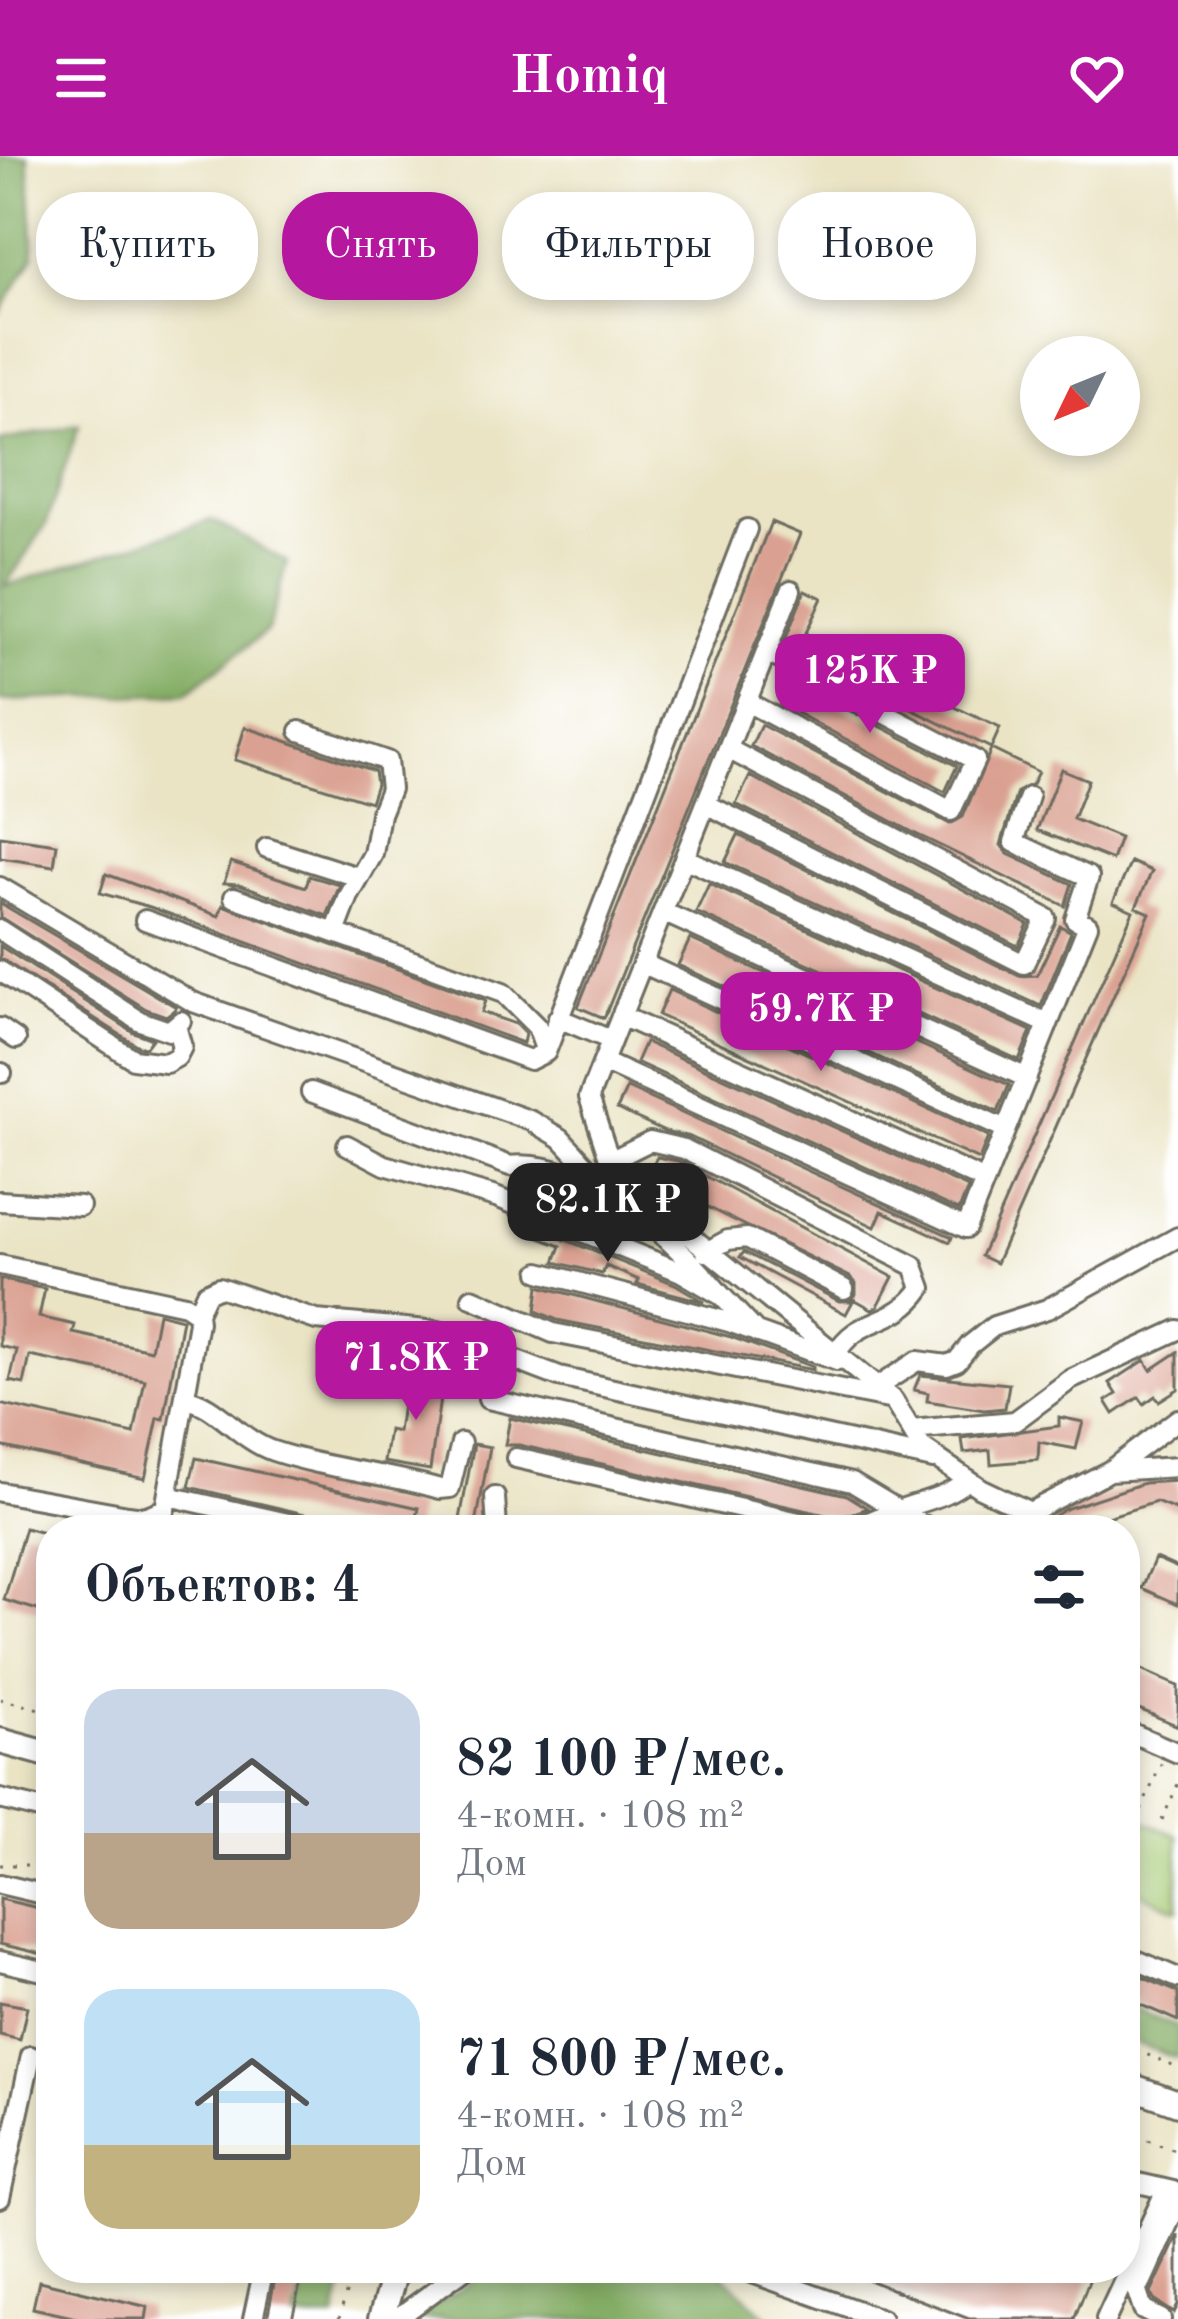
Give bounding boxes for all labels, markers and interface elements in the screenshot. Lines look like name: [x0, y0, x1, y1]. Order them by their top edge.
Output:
icon: menu: [48, 45, 114, 111]
icon: heart: [1064, 45, 1130, 111]
text: Homiq: [509, 51, 669, 105]
chip: Купить: [36, 192, 258, 300]
chip: Снять: [282, 192, 478, 300]
chip: Фильтры: [502, 192, 754, 300]
chip: Новое: [778, 192, 976, 300]
north arrow: [1020, 336, 1140, 456]
map controls: [1020, 336, 1140, 456]
pin: 125K ₽: [772, 634, 968, 736]
text: 125K ₽: [802, 653, 938, 692]
pin: 59.7K ₽: [710, 972, 932, 1074]
text: 59.7K ₽: [747, 991, 895, 1030]
pin: 82.1K ₽: [497, 1163, 719, 1265]
text: 82.1K ₽: [534, 1182, 682, 1221]
pin: 71.8K ₽: [305, 1321, 527, 1423]
text: 71.8K ₽: [342, 1340, 490, 1379]
icon: filters: [1026, 1554, 1092, 1620]
text: Объектов: 4: [84, 1562, 361, 1613]
text: 82 100 ₽/мес.: [456, 1736, 786, 1787]
icon: home: [180, 1737, 324, 1881]
text: 4-комн. · 108 m²: [456, 1797, 744, 1836]
text: Дом: [456, 1845, 527, 1884]
text: 71 800 ₽/мес.: [456, 2036, 786, 2087]
icon: home: [180, 2037, 324, 2181]
text: 4-комн. · 108 m²: [456, 2097, 744, 2136]
text: Дом: [456, 2145, 527, 2184]

